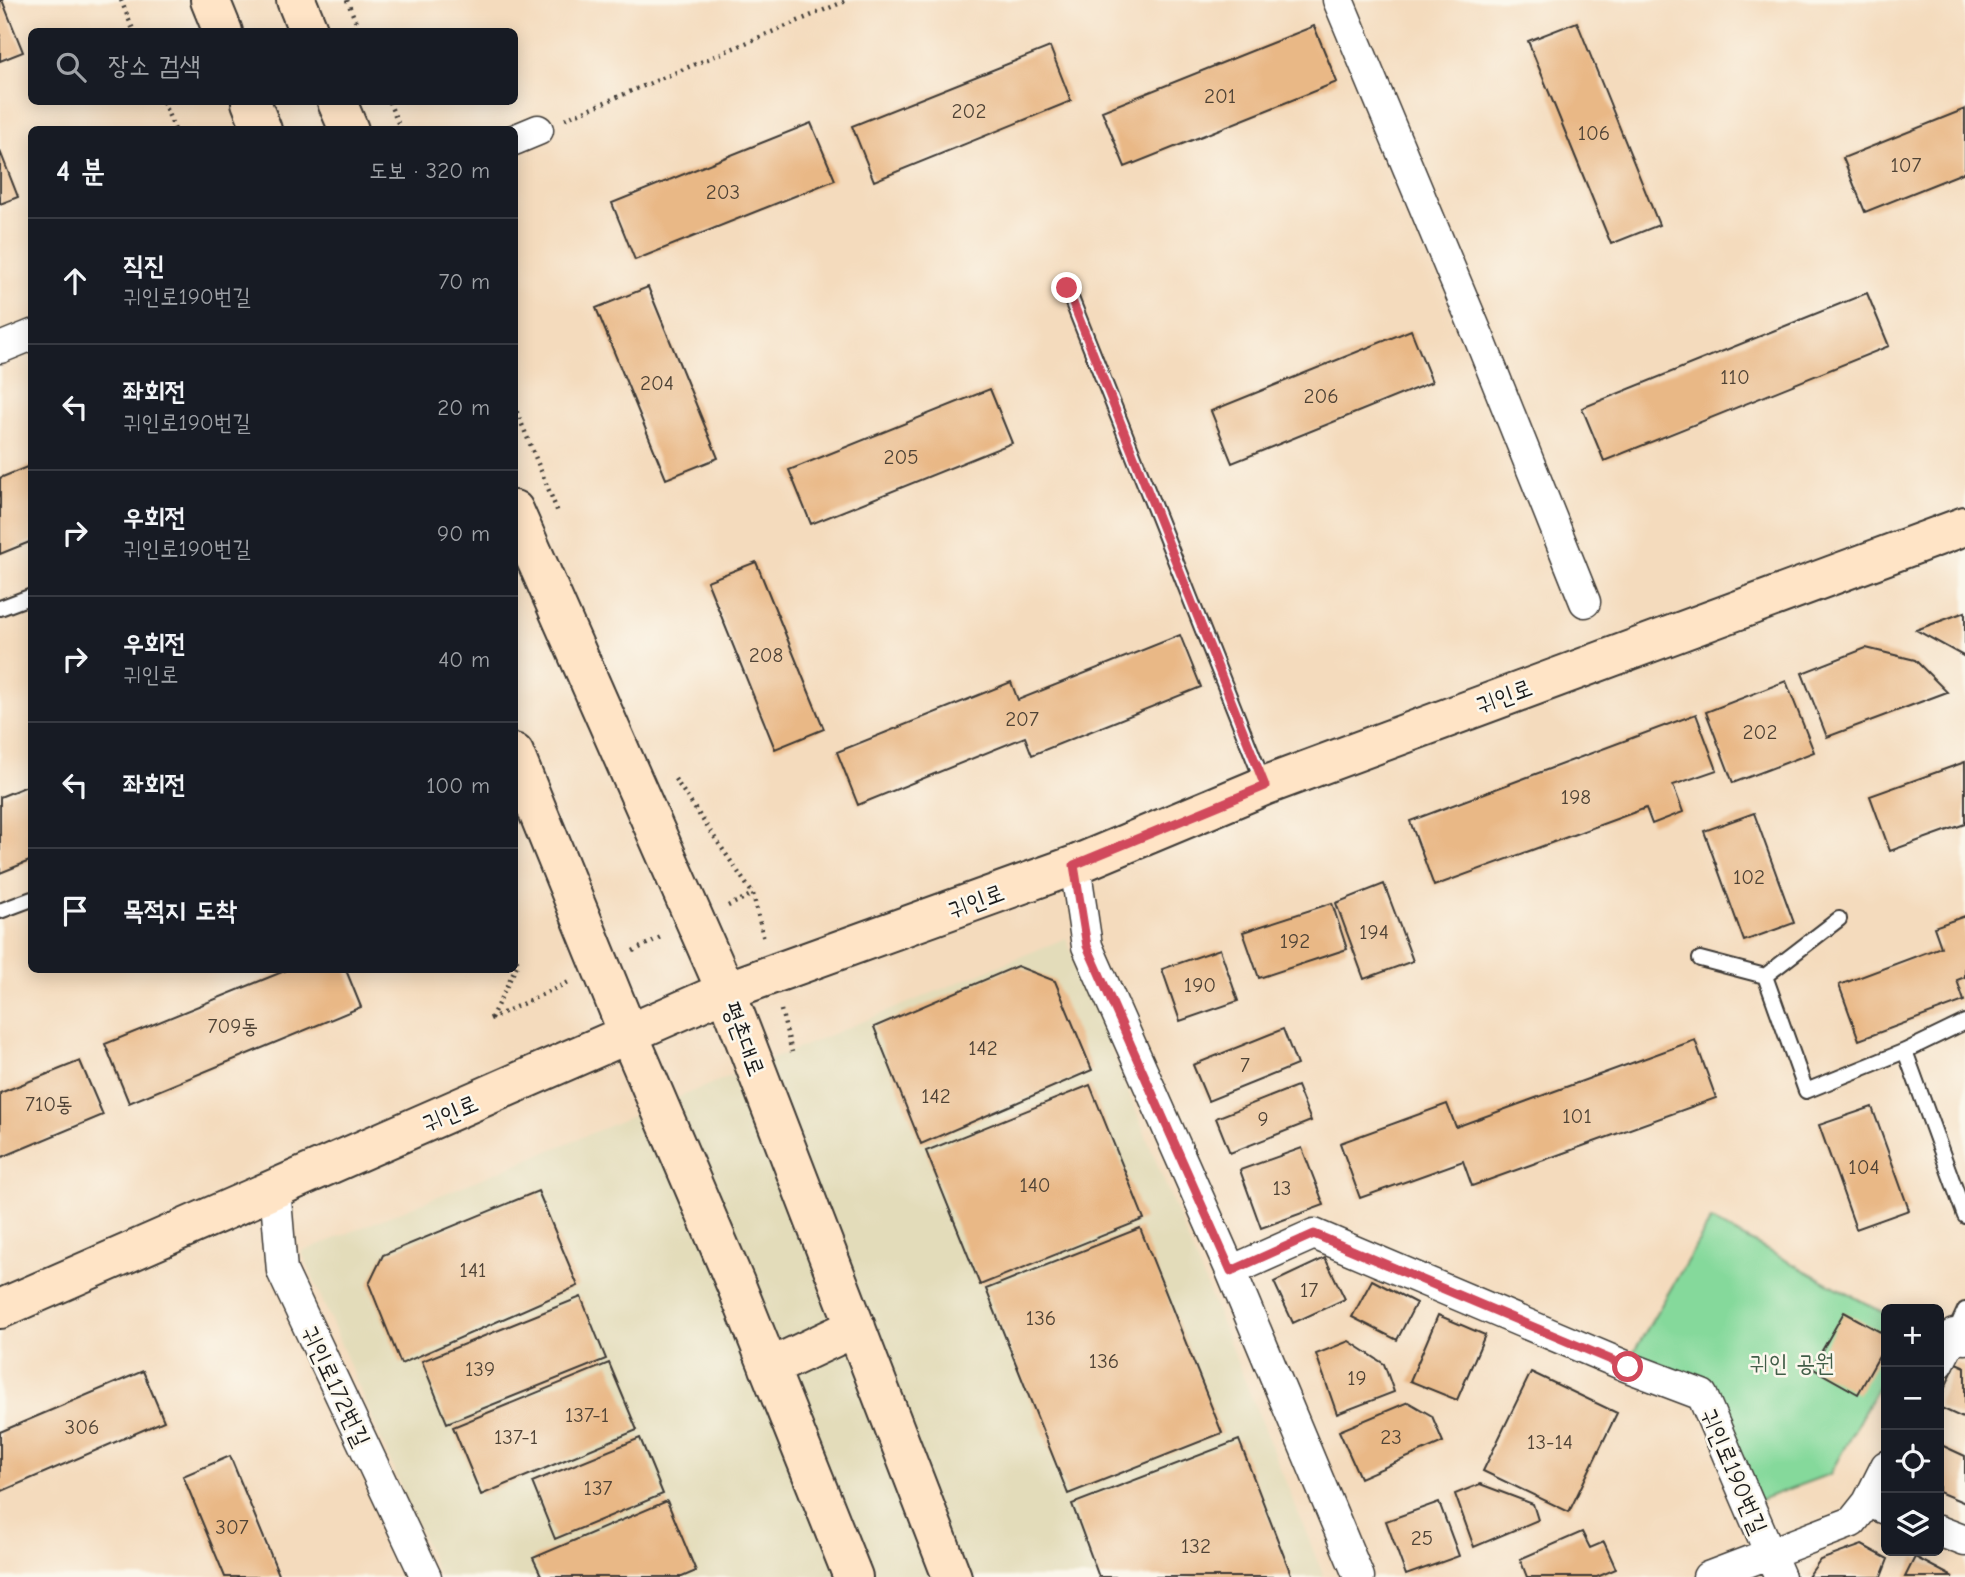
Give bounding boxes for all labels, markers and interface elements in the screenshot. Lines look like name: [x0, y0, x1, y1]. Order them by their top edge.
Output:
search box: [28, 28, 518, 105]
icon: search: [52, 48, 90, 86]
text: 장소 검색: [108, 51, 200, 81]
house number: 201: [1204, 84, 1236, 108]
house number: 202: [952, 99, 986, 123]
house number: 106: [1578, 121, 1610, 145]
house number: 107: [1890, 153, 1922, 177]
text: 4 분: [56, 154, 105, 189]
text: 도보 · 320 m: [369, 157, 490, 184]
house number: 203: [706, 180, 740, 204]
text: 직진: [123, 251, 165, 281]
icon: ahead: [56, 262, 94, 300]
text: 70 m: [438, 268, 490, 295]
route end: [1051, 272, 1082, 303]
text: 귀인로190번길: [123, 283, 251, 310]
house number: 110: [1720, 365, 1750, 389]
house number: 204: [640, 371, 674, 395]
text: 좌회전: [123, 377, 186, 407]
house number: 206: [1303, 384, 1339, 408]
icon: left: [56, 388, 94, 426]
text: 20 m: [437, 394, 490, 421]
text: 귀인로190번길: [123, 409, 251, 436]
house number: 205: [883, 445, 919, 469]
text: 우회전: [123, 503, 186, 533]
icon: right: [56, 514, 94, 552]
text: 90 m: [437, 520, 490, 547]
text: 귀인로190번길: [123, 535, 251, 562]
text: 우회전: [123, 629, 186, 659]
icon: right: [56, 640, 94, 678]
house number: 208: [749, 643, 783, 667]
text: 40 m: [438, 646, 490, 673]
text: 귀인로: [123, 661, 179, 688]
street label: 귀인로: [1472, 673, 1536, 719]
house number: 207: [1005, 707, 1039, 731]
house number: 202: [1743, 720, 1777, 744]
icon: left: [56, 766, 94, 804]
text: 좌회전: [123, 770, 186, 800]
text: 100 m: [426, 772, 490, 799]
house number: 198: [1561, 785, 1591, 809]
house number: 102: [1733, 865, 1765, 889]
street label: 귀인로: [944, 878, 1008, 924]
icon: arrive: [56, 892, 94, 930]
text: 목적지 도착: [123, 896, 237, 926]
house number: 194: [1359, 920, 1389, 944]
house number: 192: [1280, 929, 1310, 953]
house number: 190: [1184, 973, 1216, 997]
street label: 평촌대로: [717, 998, 771, 1080]
house number: 709동: [208, 1014, 258, 1038]
house number: 142: [968, 1036, 998, 1060]
house number: 7: [1240, 1053, 1250, 1077]
house number: 142: [921, 1084, 951, 1108]
street label: 귀인로: [418, 1089, 482, 1137]
house number: 710동: [25, 1092, 73, 1116]
house number: 101: [1562, 1104, 1592, 1128]
house number: 9: [1257, 1107, 1269, 1131]
house number: 104: [1848, 1155, 1880, 1179]
house number: 140: [1019, 1173, 1051, 1197]
house number: 13: [1273, 1176, 1291, 1200]
house number: 141: [460, 1258, 486, 1282]
house number: 17: [1300, 1278, 1318, 1302]
map controls: [1881, 1304, 1944, 1556]
button: +: [1881, 1304, 1944, 1367]
house number: 136: [1026, 1306, 1056, 1330]
street label: 귀인로172번길: [296, 1321, 376, 1451]
house number: 136: [1089, 1349, 1119, 1373]
park label: 귀인 공원: [1749, 1349, 1835, 1377]
route start: [1612, 1351, 1643, 1382]
house number: 139: [465, 1357, 495, 1381]
house number: 19: [1347, 1366, 1367, 1390]
button: −: [1881, 1367, 1944, 1430]
house number: 137-1: [565, 1403, 609, 1427]
street label: 귀인로190번길: [1695, 1404, 1773, 1538]
house number: 306: [65, 1415, 99, 1439]
house number: 137-1: [494, 1425, 538, 1449]
house number: 23: [1380, 1425, 1402, 1449]
house number: 13-14: [1527, 1430, 1573, 1454]
button: locate: [1881, 1430, 1944, 1493]
house number: 137: [584, 1476, 613, 1500]
button: layers: [1881, 1493, 1944, 1556]
house number: 307: [215, 1515, 249, 1539]
house number: 25: [1411, 1526, 1433, 1550]
house number: 132: [1181, 1534, 1211, 1558]

